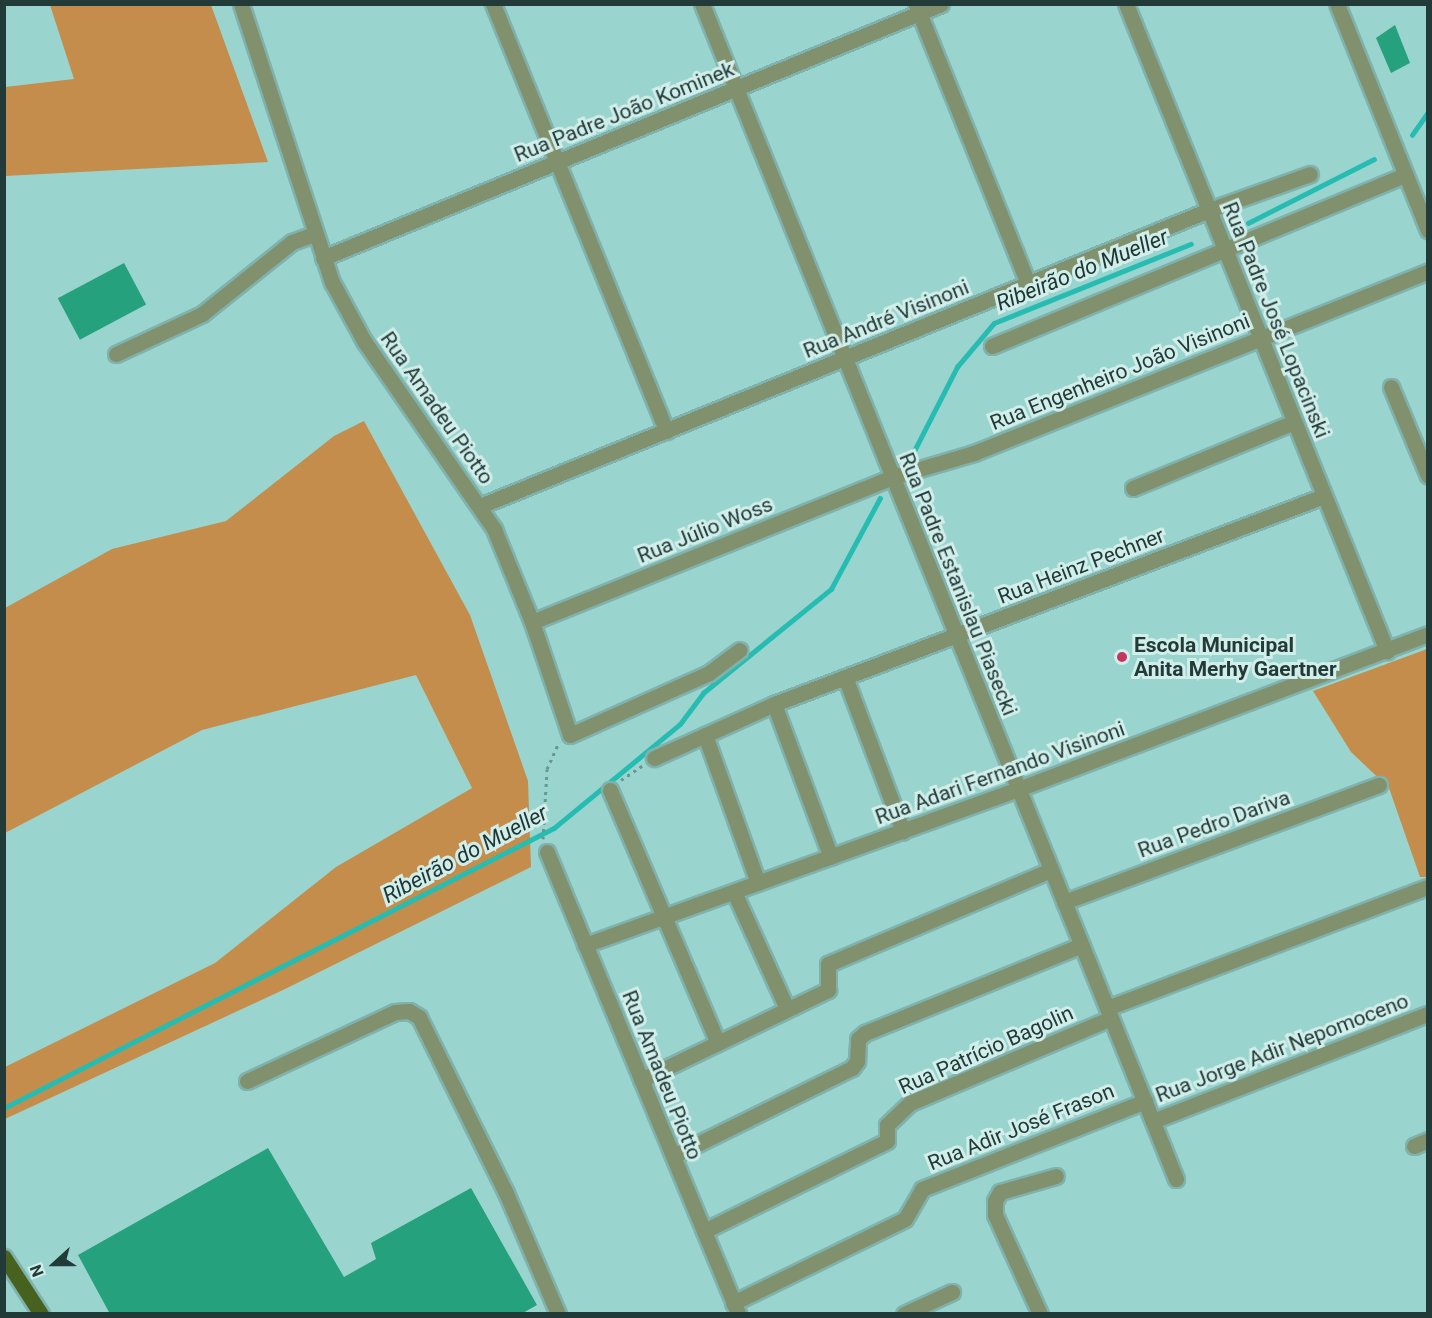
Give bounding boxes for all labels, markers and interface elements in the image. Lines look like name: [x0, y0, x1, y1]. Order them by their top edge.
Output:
street label: Rua Padre João Kominek: [510, 56, 738, 168]
street label: Rua Padre José Lopacinski: [1217, 198, 1335, 442]
water label: Ribeirão do Mueller: [992, 223, 1172, 317]
street label: Rua André Visinoni: [800, 274, 972, 364]
street label: Rua Engenheiro João Visinoni: [986, 308, 1254, 436]
street label: Rua Amadeu Piotto: [375, 327, 499, 489]
street label: Rua Padre Estanislau Piasecki: [894, 449, 1022, 719]
street label: Rua Júlio Woss: [634, 491, 776, 569]
street label: Rua Heinz Pechner: [994, 523, 1168, 609]
place label: Escola Municipal Anita Merhy Gaertner: [1134, 632, 1337, 682]
marker: Escola Municipal Anita Merhy Gaertner: [1115, 650, 1129, 664]
street label: Rua Adari Fernando Visinoni: [872, 716, 1128, 830]
street label: Rua Pedro Dariva: [1134, 785, 1294, 863]
water label: Ribeirão do Mueller: [378, 799, 552, 909]
street label: Rua Amadeu Piotto: [617, 987, 707, 1163]
street label: Rua Jorge Adir Nepomoceno: [1152, 988, 1412, 1108]
street label: Rua Patrício Bagolin: [895, 1000, 1077, 1100]
street label: Rua Adir José Frason: [924, 1078, 1118, 1176]
north arrow: [24, 1234, 84, 1294]
text: N: [26, 1262, 48, 1279]

